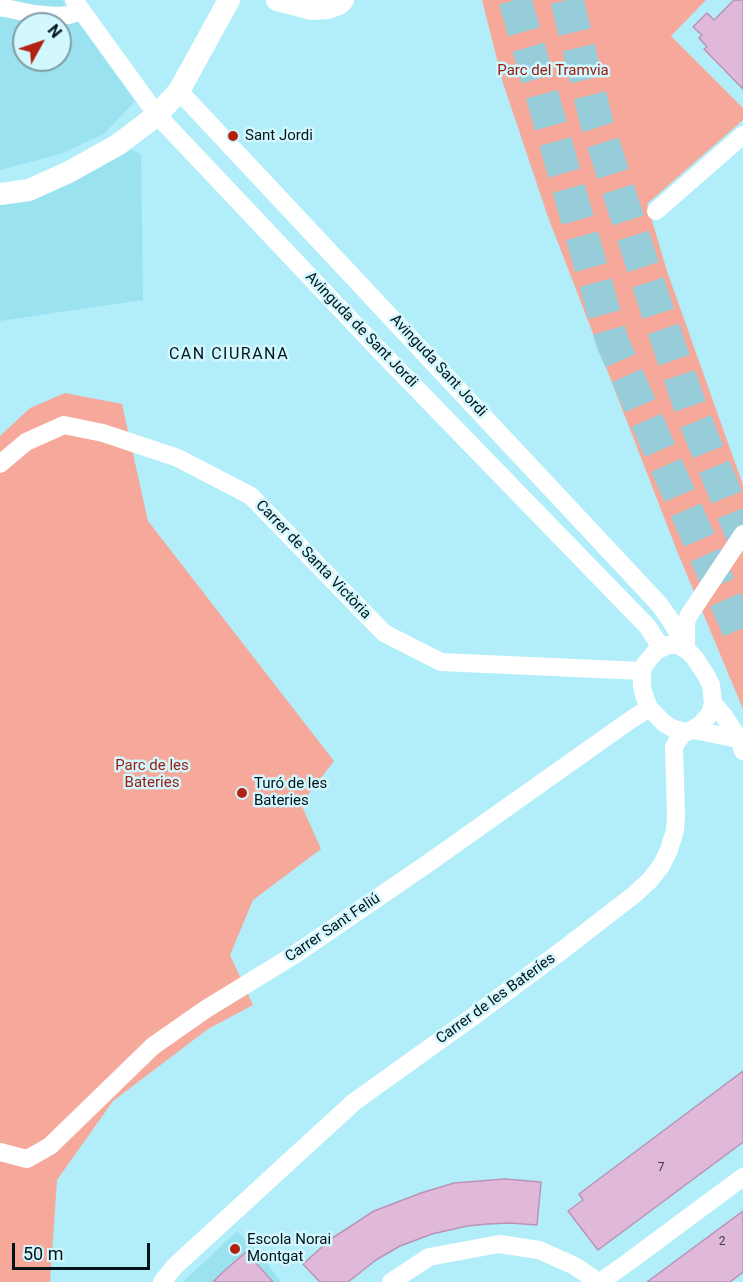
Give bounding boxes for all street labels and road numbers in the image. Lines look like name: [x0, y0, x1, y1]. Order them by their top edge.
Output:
street label: Avinguda de Sant Jordi: [301, 268, 421, 392]
street label: Avinguda Sant Jordi: [386, 311, 490, 421]
street label: Carrer de Santa Victòria: [252, 497, 374, 623]
street label: Carrer Sant Feliú: [282, 890, 384, 966]
street label: Carrer de les Bateríes: [433, 950, 559, 1048]

